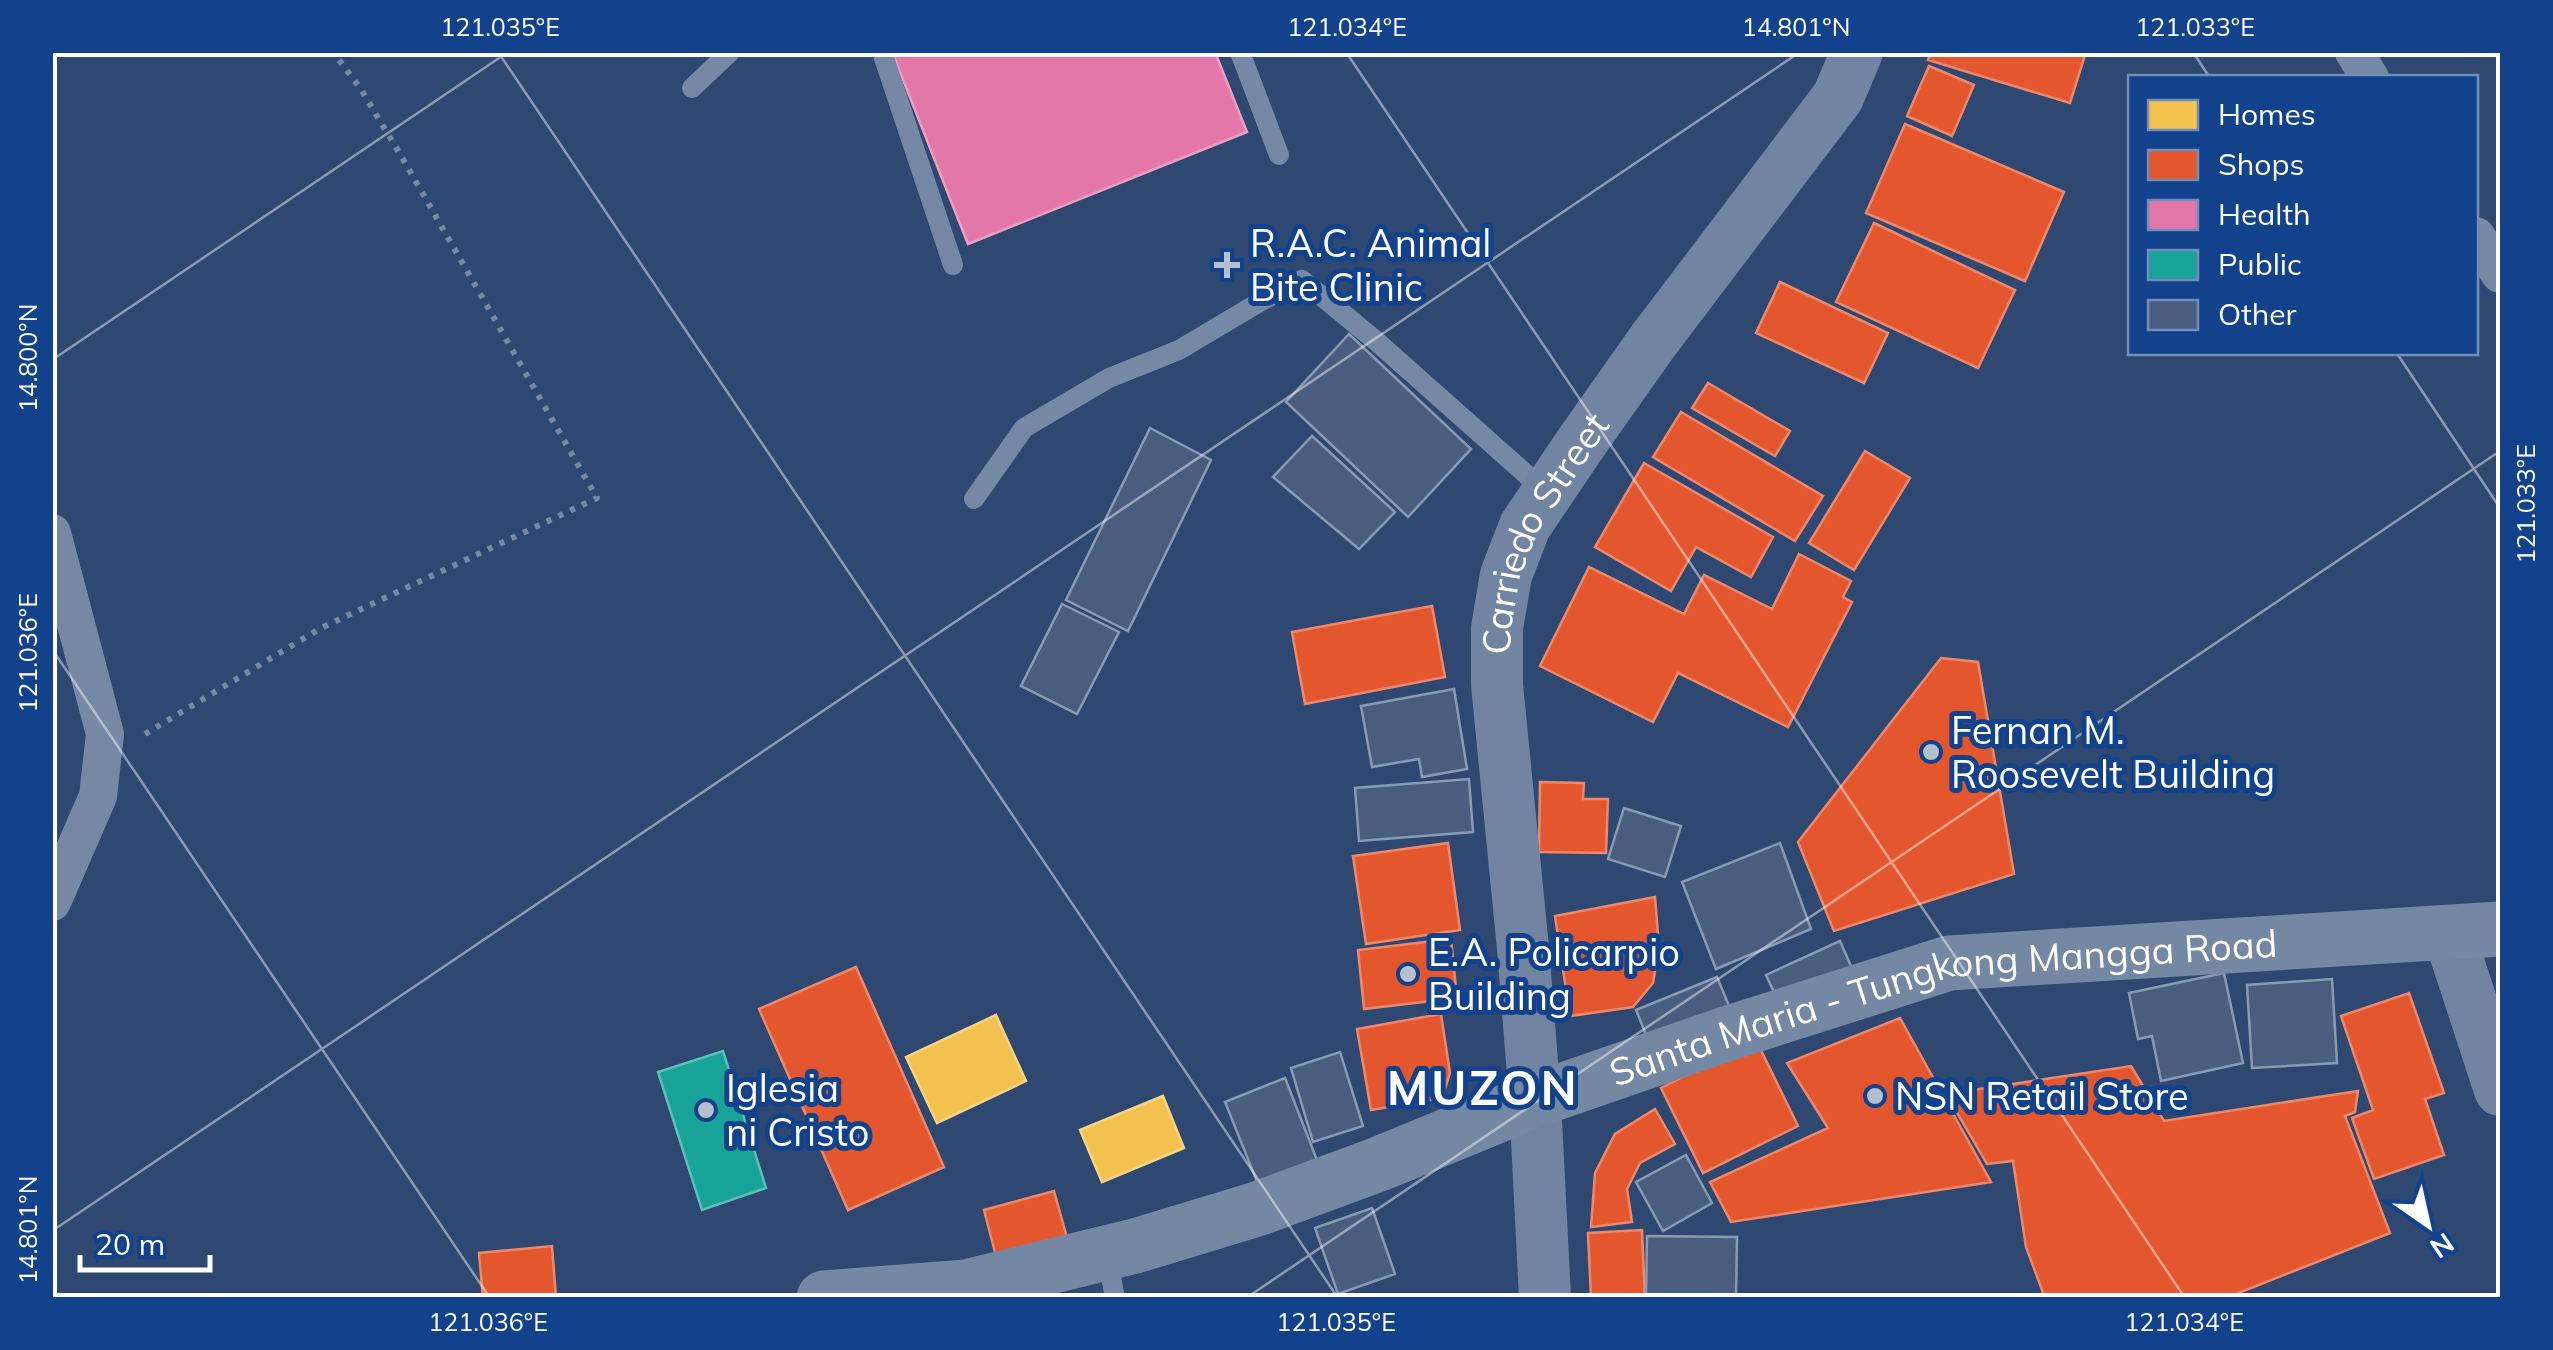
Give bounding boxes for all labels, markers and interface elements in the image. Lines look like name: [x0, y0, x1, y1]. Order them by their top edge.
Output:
text: 121.035°E: [440, 11, 560, 42]
text: 121.034°E: [1287, 11, 1407, 42]
text: 14.801°N: [1742, 11, 1850, 42]
text: 121.033°E: [2135, 11, 2255, 42]
legend: [2128, 75, 2478, 355]
text: Homes: [2218, 95, 2316, 133]
text: Shops: [2218, 145, 2304, 183]
text: Health: [2218, 195, 2311, 233]
place label: R.A.C. Animal Bite Clinic: [1250, 219, 1491, 311]
text: Public: [2218, 245, 2302, 283]
marker: R.A.C. Animal Bite Clinic: [1214, 252, 1240, 278]
text: Other: [2218, 295, 2297, 333]
text: 14.800°N: [12, 304, 43, 412]
street label: Carriedo Street: [1473, 403, 1619, 655]
text: 121.033°E: [2510, 444, 2541, 564]
text: 121.036°E: [12, 593, 43, 713]
place label: Fernan M. Roosevelt Building: [1951, 706, 2275, 798]
marker: Fernan M. Roosevelt Building: [1920, 741, 1942, 763]
street label: Santa Maria - Tungkong Mangga Road: [1603, 919, 2279, 1097]
place label: E.A. Policarpio Building: [1428, 928, 1680, 1020]
marker: E.A. Policarpio Building: [1397, 963, 1419, 985]
district label: MUZON: [1387, 1057, 1579, 1117]
place label: Iglesia ni Cristo: [726, 1064, 870, 1156]
place label: NSN Retail Store: [1895, 1072, 2189, 1120]
marker: NSN Retail Store: [1864, 1085, 1886, 1107]
marker: Iglesia ni Cristo: [695, 1099, 717, 1121]
north arrow: [2378, 1175, 2478, 1275]
text: 14.801°N: [12, 1176, 43, 1284]
scale bar: [80, 1210, 210, 1272]
text: 20 m: [95, 1225, 165, 1263]
text: N: [2424, 1226, 2461, 1267]
text: 121.036°E: [428, 1306, 548, 1337]
text: 121.035°E: [1276, 1306, 1396, 1337]
text: 121.034°E: [2124, 1306, 2244, 1337]

